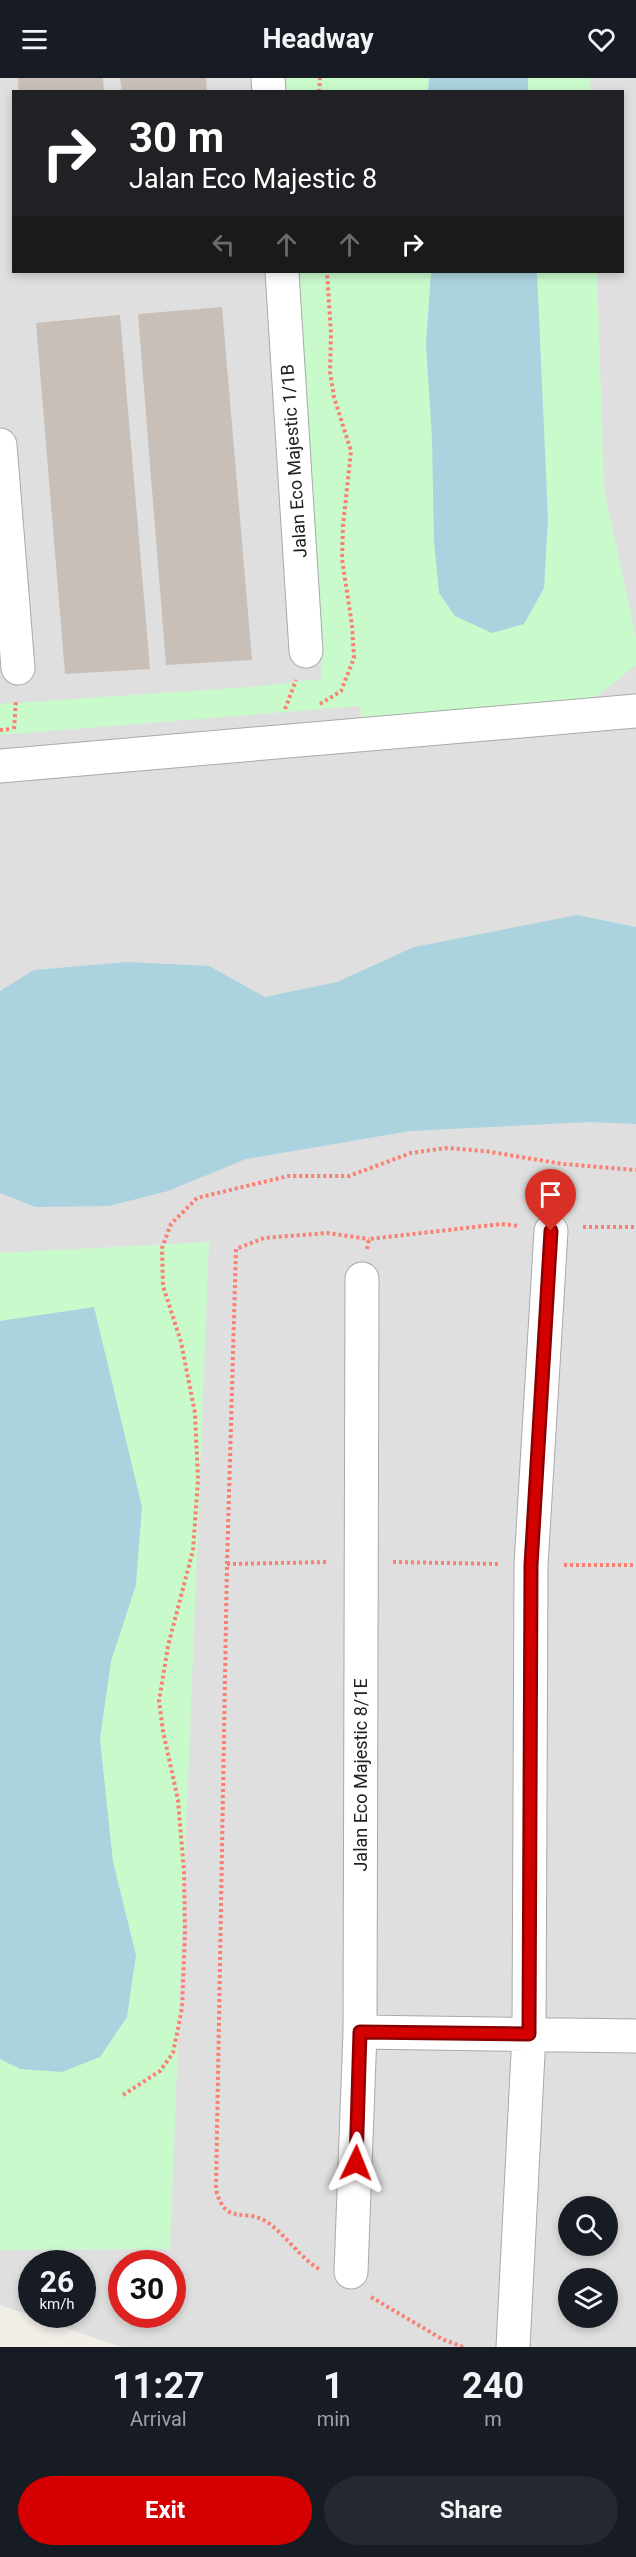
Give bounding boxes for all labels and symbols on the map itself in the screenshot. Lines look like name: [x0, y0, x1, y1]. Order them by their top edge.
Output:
street label: Jalan Eco Majestic 1/1B: [276, 363, 311, 559]
pin: [525, 1169, 576, 1231]
street label: Jalan Eco Majestic 8/1E: [350, 1678, 371, 1872]
position arrow: [324, 2131, 388, 2195]
speed limit sign: 30: [108, 2250, 186, 2328]

